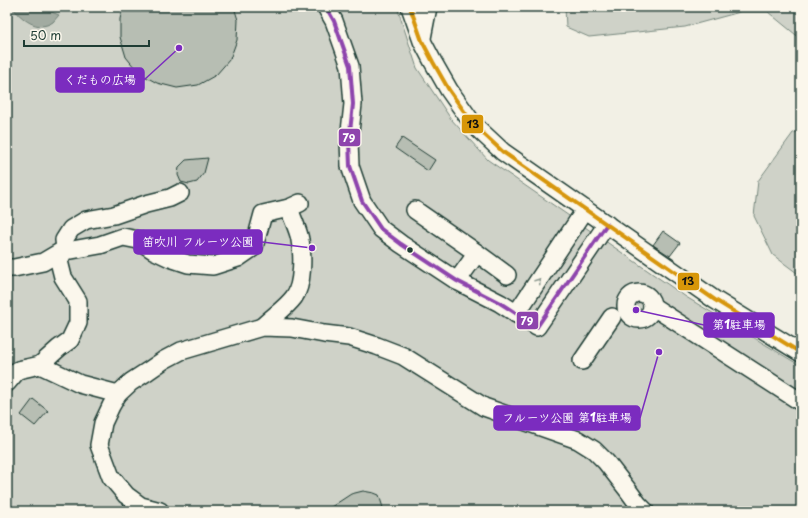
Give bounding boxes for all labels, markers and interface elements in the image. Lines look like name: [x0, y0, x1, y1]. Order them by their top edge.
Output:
scale bar: [24, 22, 149, 48]
text: 50 m: [30, 26, 61, 44]
callout: くだもの広場: [56, 68, 144, 92]
text: くだもの広場: [64, 70, 136, 88]
line badge: 13: [461, 114, 484, 134]
text: 13: [467, 115, 479, 132]
line badge: 79: [338, 128, 361, 147]
text: 79: [343, 129, 356, 146]
callout: 笛吹川 フルーツ公園: [134, 230, 262, 254]
text: 笛吹川 フルーツ公園: [142, 232, 254, 250]
unlabelled marker: [405, 245, 415, 255]
line badge: 13: [677, 272, 700, 291]
text: 13: [682, 272, 694, 289]
one-way arrow: [533, 278, 541, 285]
line badge: 79: [516, 311, 539, 330]
text: 79: [521, 312, 534, 329]
callout: 第1駐車場: [704, 313, 774, 337]
text: 第1駐車場: [712, 315, 766, 333]
callout: フルーツ公園 第1駐車場: [494, 406, 640, 430]
text: フルーツ公園 第1駐車場: [502, 408, 632, 426]

